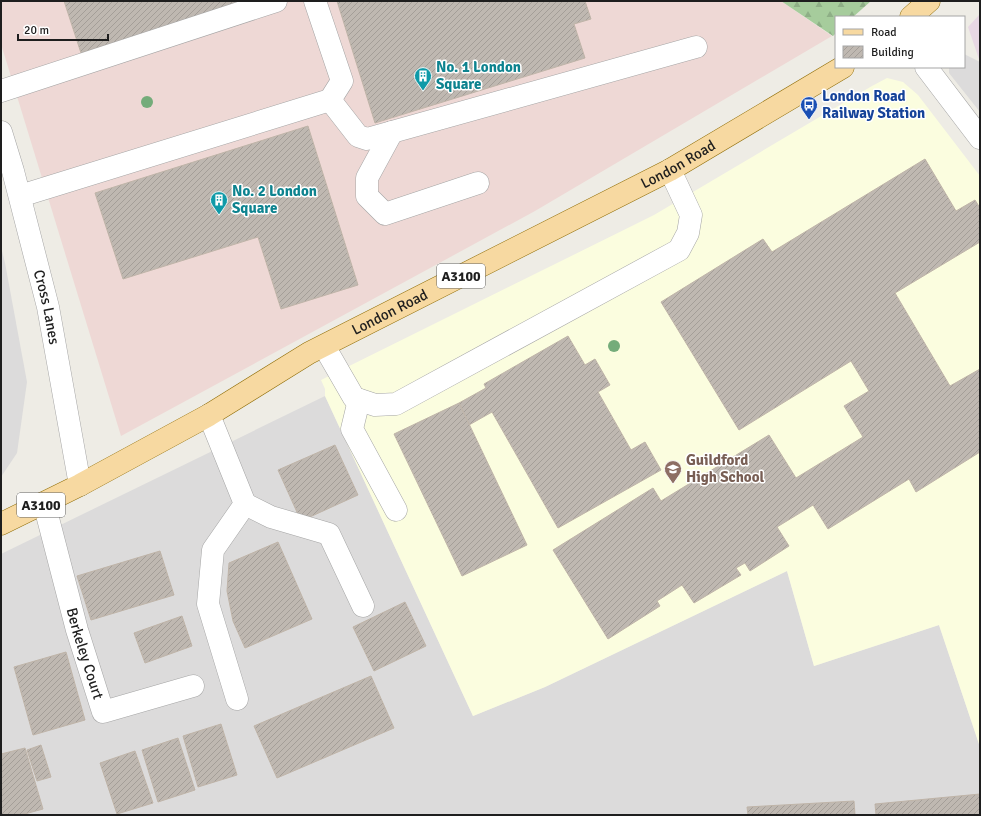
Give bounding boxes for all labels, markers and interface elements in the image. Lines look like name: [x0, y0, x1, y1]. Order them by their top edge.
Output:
scale bar: [18, 16, 108, 42]
legend: [835, 16, 965, 68]
text: 20 m: [24, 23, 49, 38]
text: Road: [871, 25, 897, 40]
text: Building: [871, 45, 914, 60]
place label: No. 1 London Square: [436, 58, 521, 93]
building icon: No. 1 London Square: [413, 66, 433, 91]
place label: London Road Railway Station: [822, 87, 925, 122]
bus stop icon: London Road Railway Station: [799, 95, 819, 120]
street label: London Road: [638, 136, 719, 192]
place label: No. 2 London Square: [232, 182, 317, 217]
building icon: No. 2 London Square: [209, 190, 229, 215]
road number: A3100: [437, 264, 485, 288]
street label: Cross Lanes: [30, 268, 64, 346]
street label: London Road: [349, 285, 431, 339]
place label: Guildford High School: [686, 451, 765, 486]
school or university icon: Guildford High School: [663, 459, 683, 484]
road number: A3100: [17, 493, 65, 517]
street label: Berkeley Court: [63, 606, 107, 702]

